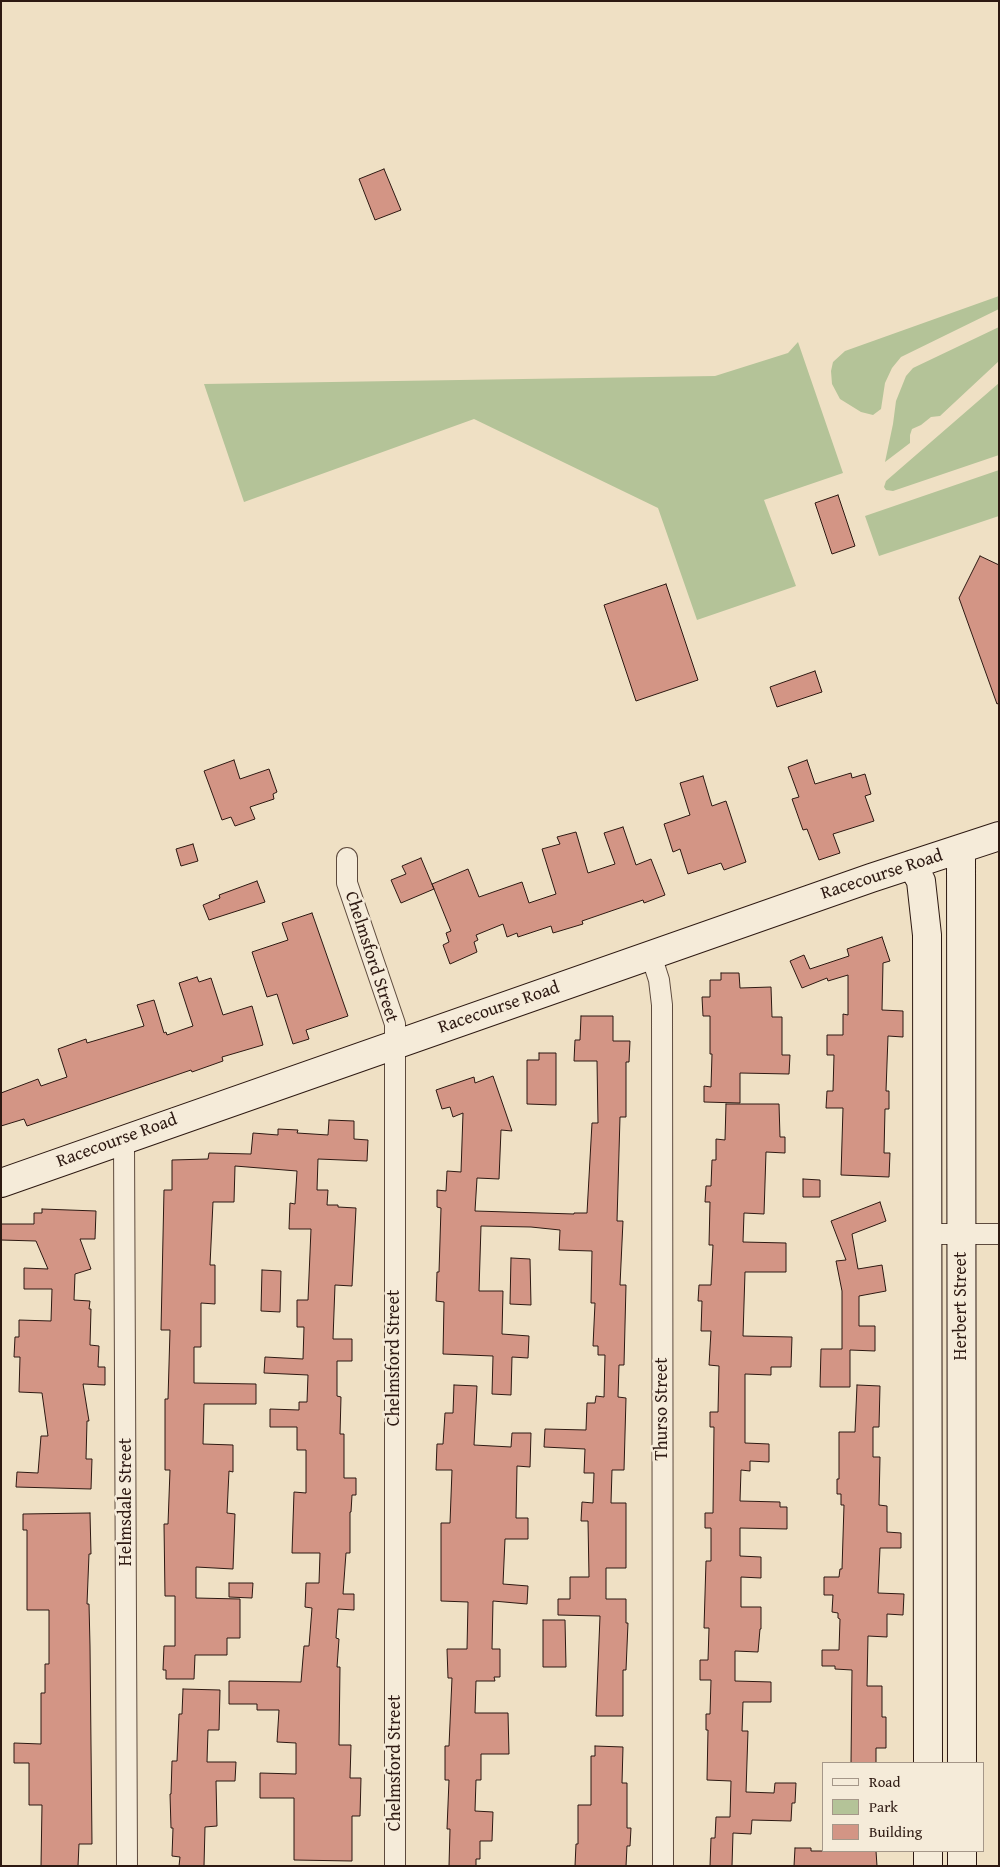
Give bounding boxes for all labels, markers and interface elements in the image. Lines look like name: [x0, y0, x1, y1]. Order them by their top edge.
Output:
street label: Racecourse Road: [818, 845, 946, 905]
street label: Chelmsford Street: [340, 889, 402, 1025]
street label: Racecourse Road: [436, 977, 562, 1039]
street label: Racecourse Road: [54, 1109, 180, 1173]
street label: Herbert Street: [950, 1252, 972, 1360]
street label: Chelmsford Street: [383, 1290, 405, 1426]
street label: Thurso Street: [651, 1357, 673, 1461]
street label: Helmsdale Street: [115, 1438, 137, 1566]
street label: Chelmsford Street: [384, 1695, 406, 1831]
legend: [822, 1762, 985, 1852]
text: Road: [869, 1771, 900, 1792]
text: Park: [869, 1796, 898, 1817]
text: Building: [869, 1821, 922, 1842]

